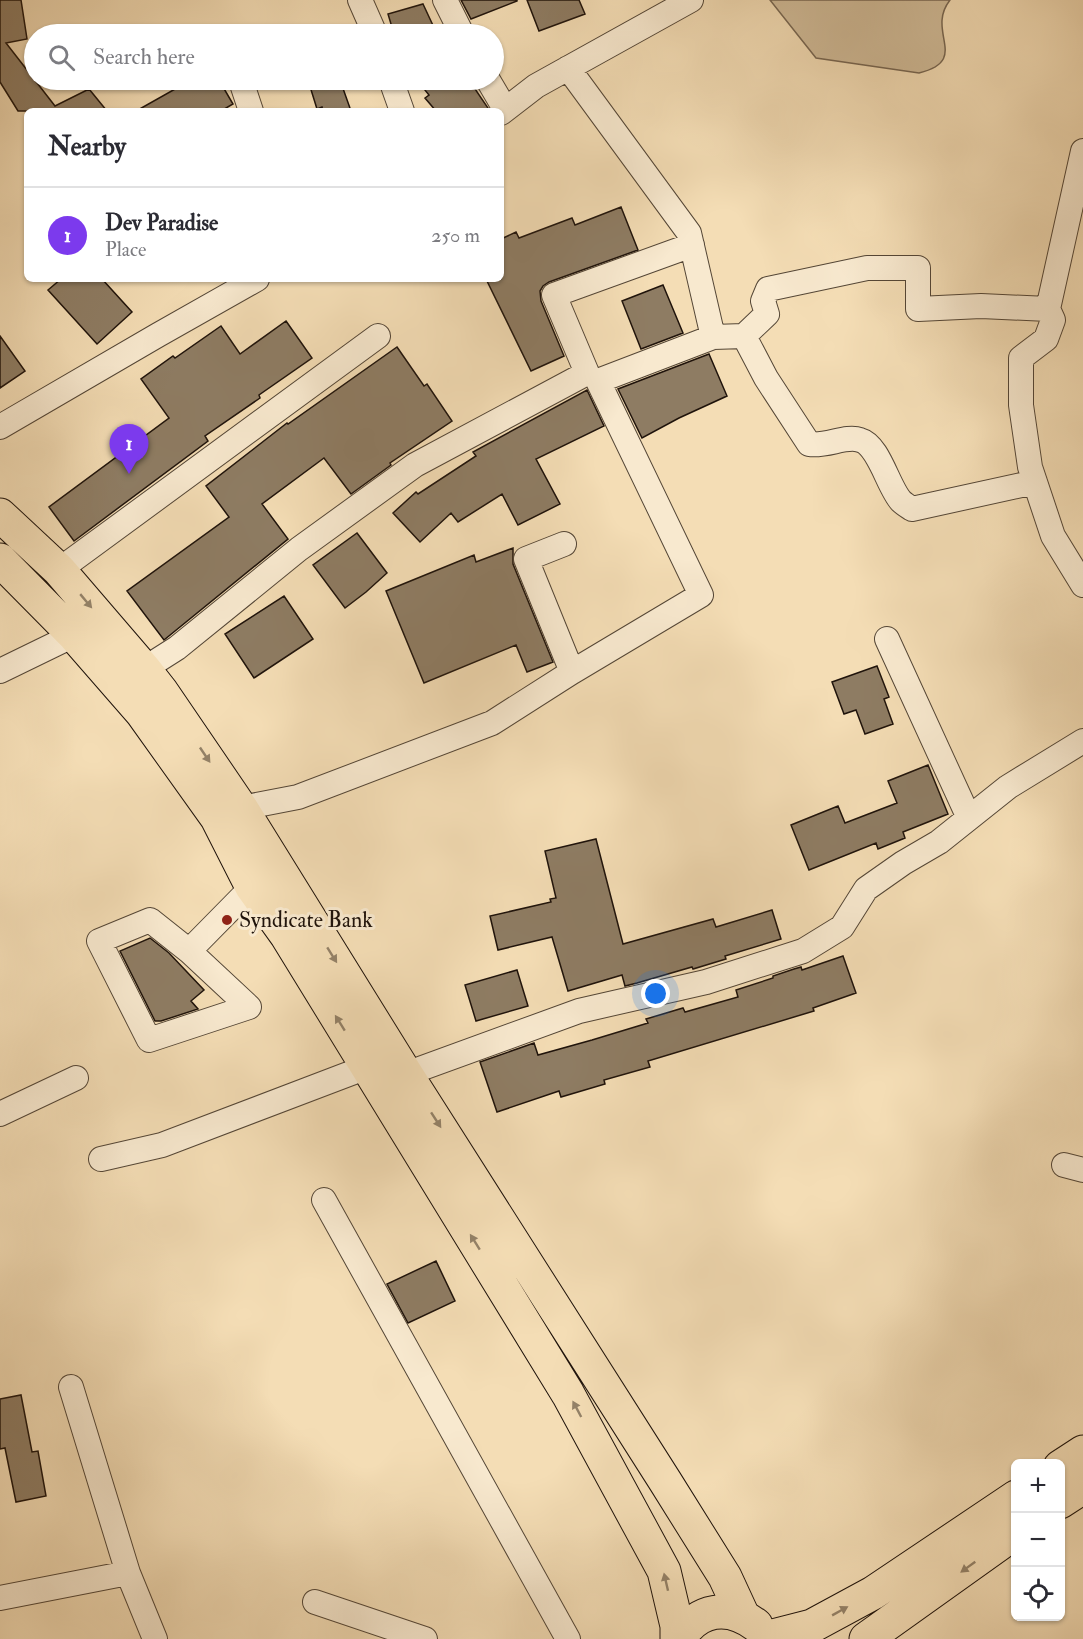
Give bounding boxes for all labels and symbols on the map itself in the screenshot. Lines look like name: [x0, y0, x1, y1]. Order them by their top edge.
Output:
pin: 1: [110, 424, 148, 474]
one-way arrow: [79, 593, 92, 608]
one-way arrow: [199, 747, 211, 763]
place label: Syndicate Bank: [239, 906, 373, 934]
marker: Syndicate Bank: [220, 913, 234, 927]
one-way arrow: [326, 947, 337, 963]
your location: [641, 979, 670, 1008]
one-way arrow: [335, 1015, 346, 1031]
one-way arrow: [430, 1112, 441, 1129]
one-way arrow: [470, 1234, 481, 1250]
one-way arrow: [572, 1400, 582, 1418]
one-way arrow: [960, 1560, 975, 1572]
one-way arrow: [661, 1573, 671, 1591]
one-way arrow: [831, 1606, 848, 1616]

